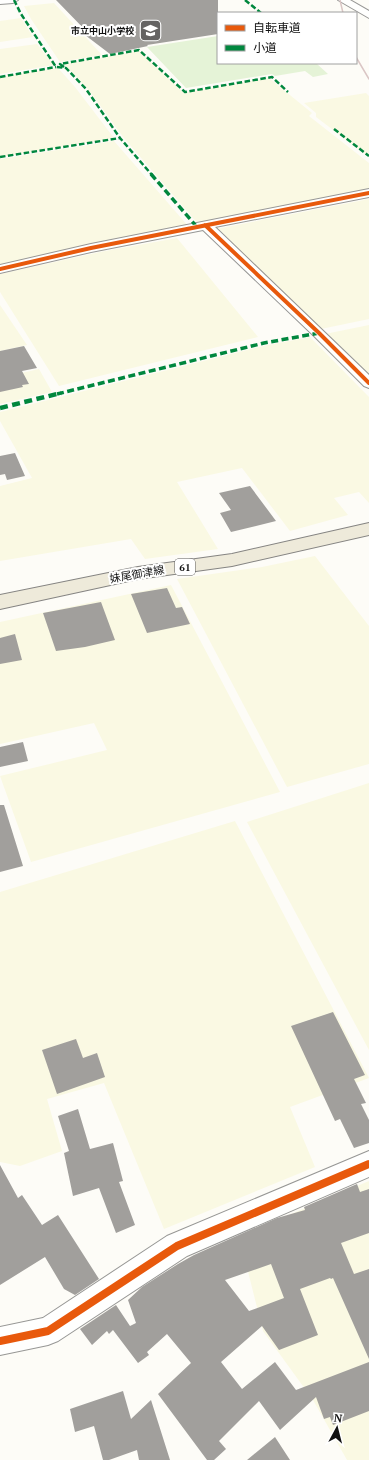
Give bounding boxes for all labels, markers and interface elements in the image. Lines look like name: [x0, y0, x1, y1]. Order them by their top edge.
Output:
legend: [217, 12, 357, 64]
school or university icon: 市立中山小学校: [137, 18, 163, 44]
text: 自転車道: [253, 20, 301, 35]
place label: 市立中山小学校: [71, 25, 135, 37]
text: 小道: [253, 40, 277, 55]
road number: 61: [175, 559, 195, 575]
street label: 妹尾御津線: [109, 562, 165, 586]
north arrow: [317, 1408, 357, 1448]
text: N: [333, 1411, 344, 1426]

